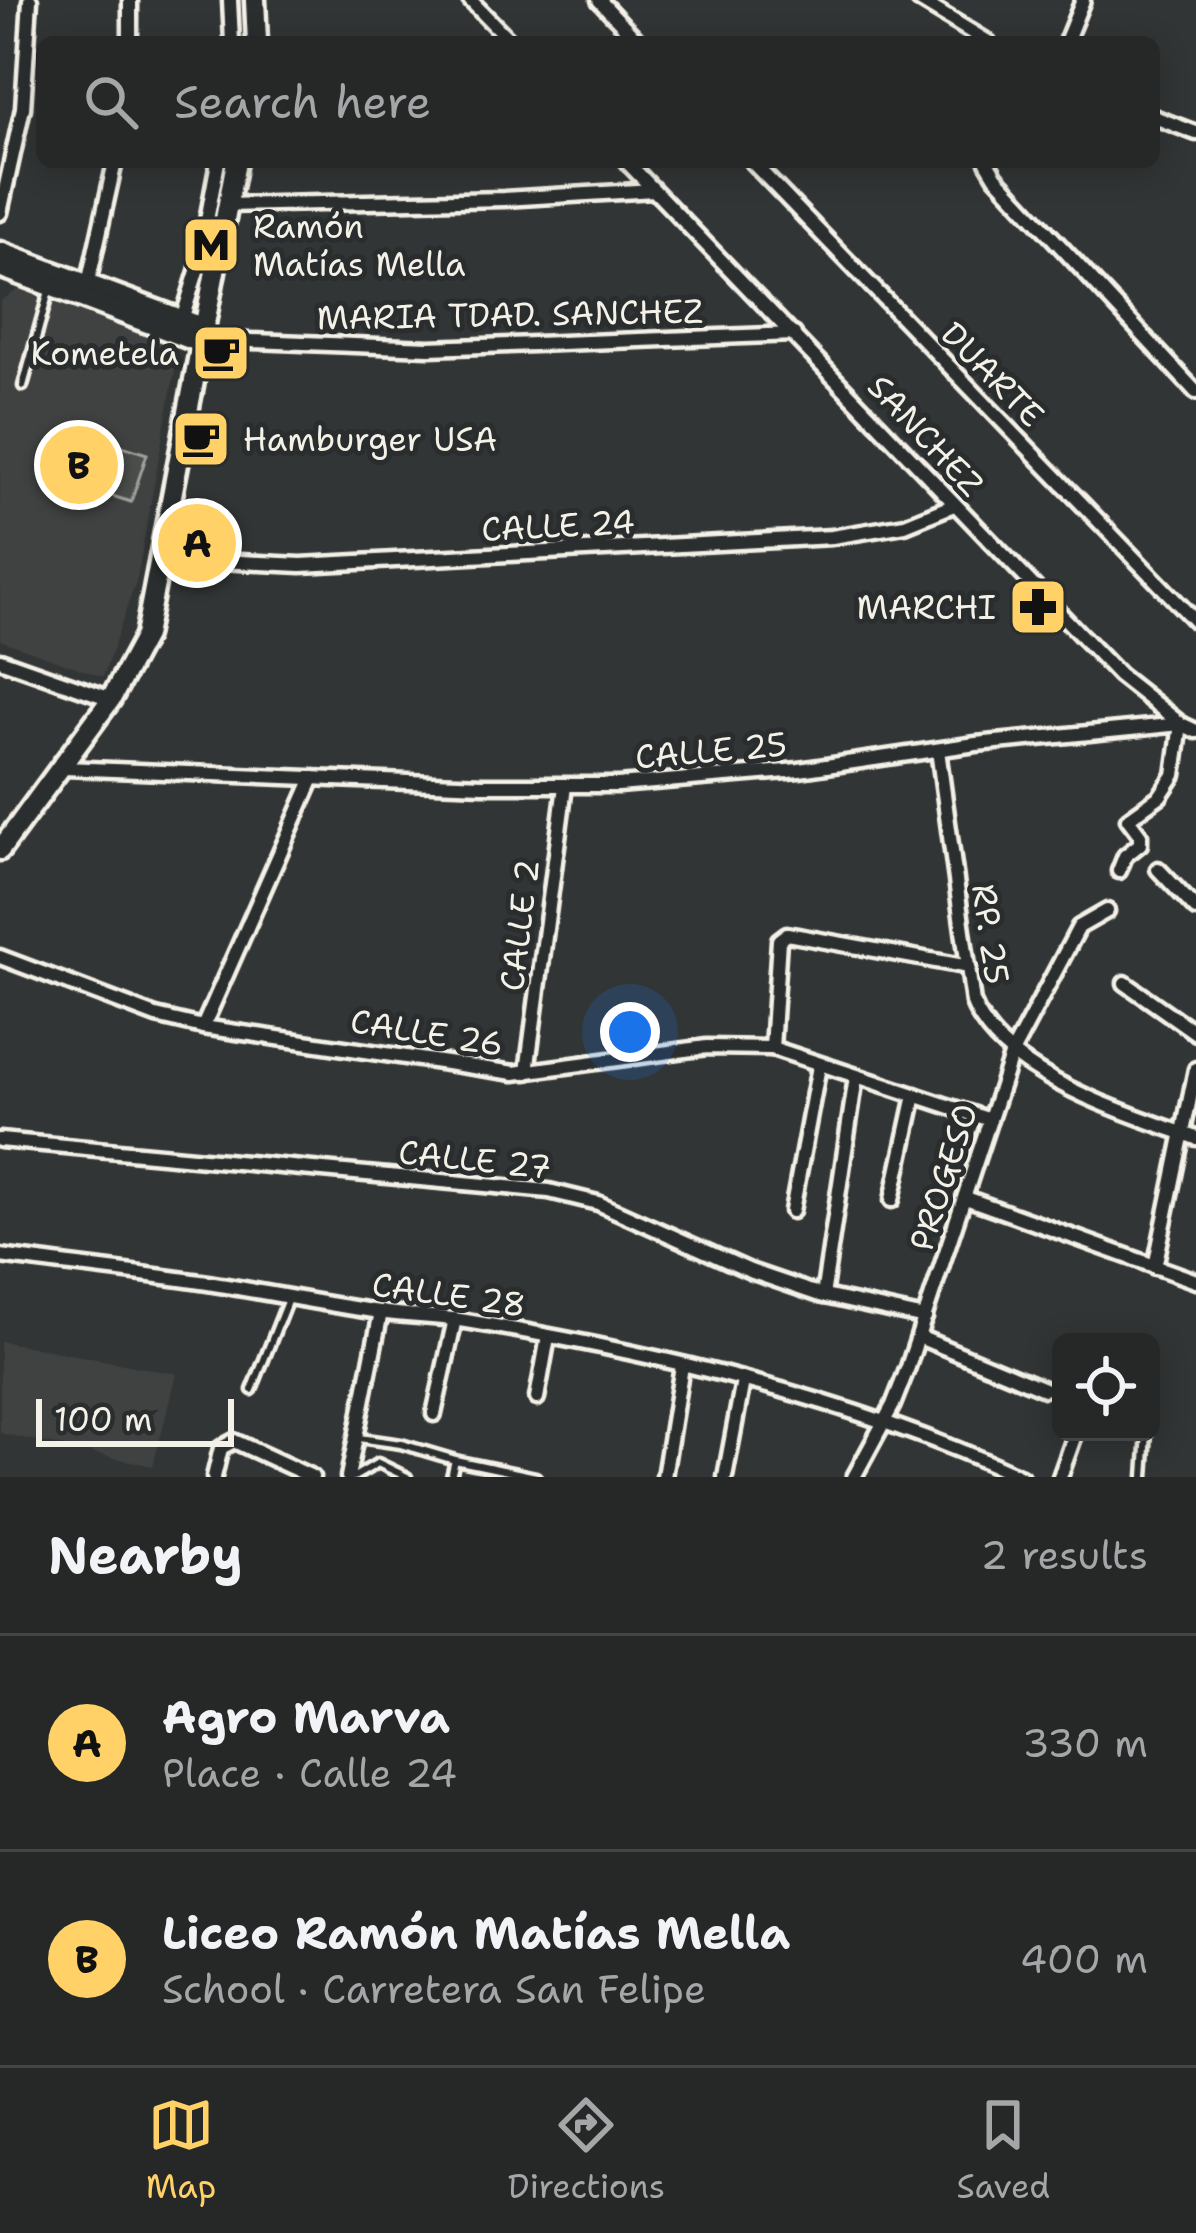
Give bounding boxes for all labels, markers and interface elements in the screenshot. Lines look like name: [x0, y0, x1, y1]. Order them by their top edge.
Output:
search box: [36, 36, 1160, 168]
icon: search: [78, 69, 144, 135]
text: Search here: [174, 72, 431, 132]
place label: Ramón Matías Mella: [253, 204, 465, 287]
metro station icon: Ramón Matías Mella: [180, 214, 242, 276]
street label: MARIA TDAD. SANCHEZ: [316, 289, 704, 340]
street label: DUARTE: [931, 312, 1054, 437]
cafe icon: Kometela: [190, 322, 252, 384]
place label: Kometela: [30, 331, 179, 376]
street label: SANCHEZ: [858, 365, 994, 506]
cafe icon: Hamburger USA: [170, 408, 232, 470]
place label: Hamburger USA: [243, 417, 497, 462]
pin: B: [40, 420, 118, 510]
pin: A: [158, 498, 236, 588]
street label: CALLE 24: [480, 499, 636, 552]
pharmacy icon: MARCHI: [1007, 576, 1069, 638]
place label: MARCHI: [857, 585, 996, 630]
street label: CALLE 25: [633, 721, 789, 780]
street label: CALLE 2: [489, 857, 550, 994]
street label: RP. 25: [961, 881, 1020, 987]
street label: CALLE 26: [347, 998, 507, 1067]
your location: [600, 1002, 660, 1062]
street label: PROGESO: [899, 1098, 988, 1256]
street label: CALLE 27: [396, 1129, 553, 1190]
street label: CALLE 28: [369, 1261, 529, 1328]
map controls: [1052, 1333, 1160, 1441]
button: locate: [1052, 1333, 1160, 1441]
scale bar: [36, 1393, 234, 1446]
text: 100 m: [54, 1397, 153, 1442]
text: Nearby: [48, 1521, 243, 1589]
text: 2 results: [981, 1529, 1148, 1581]
text: Agro Marva: [162, 1687, 450, 1747]
text: A: [72, 1717, 102, 1769]
text: 330 m: [1022, 1717, 1148, 1769]
text: Place · Calle 24: [162, 1747, 457, 1799]
text: Liceo Ramón Matías Mella: [162, 1903, 790, 1963]
text: B: [75, 1933, 99, 1985]
text: 400 m: [1020, 1933, 1148, 1985]
text: School · Carretera San Felipe: [162, 1963, 706, 2015]
tab: Map: [146, 2092, 216, 2209]
tab: Directions: [508, 2092, 665, 2209]
tab: Saved: [957, 2092, 1050, 2209]

